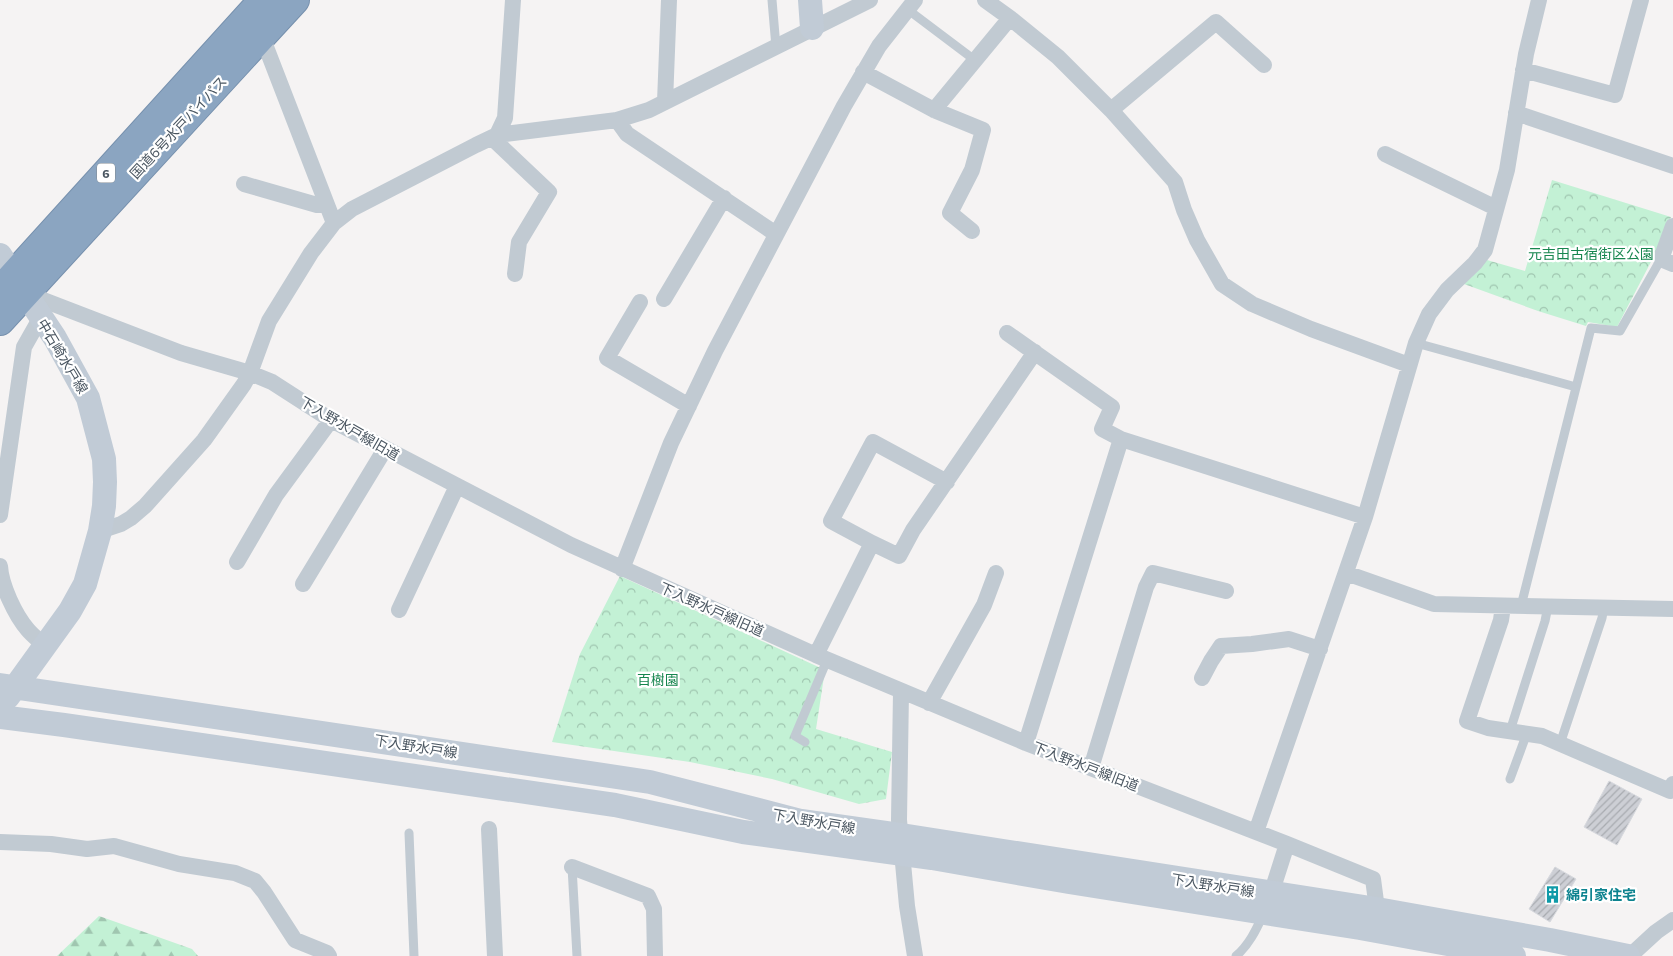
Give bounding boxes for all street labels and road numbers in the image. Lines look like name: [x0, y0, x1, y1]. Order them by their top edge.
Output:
street label: 国道6号水戸バイパス: [126, 72, 230, 182]
road number: 6: [97, 164, 115, 182]
street label: 中石崎水戸線: [34, 316, 92, 396]
street label: 下入野水戸線旧道: [297, 393, 403, 463]
street label: 下入野水戸線旧道: [657, 578, 767, 640]
street label: 下入野水戸線: [373, 731, 459, 761]
street label: 下入野水戸線旧道: [1031, 738, 1141, 794]
street label: 下入野水戸線: [771, 805, 857, 837]
street label: 下入野水戸線: [1170, 870, 1256, 900]

